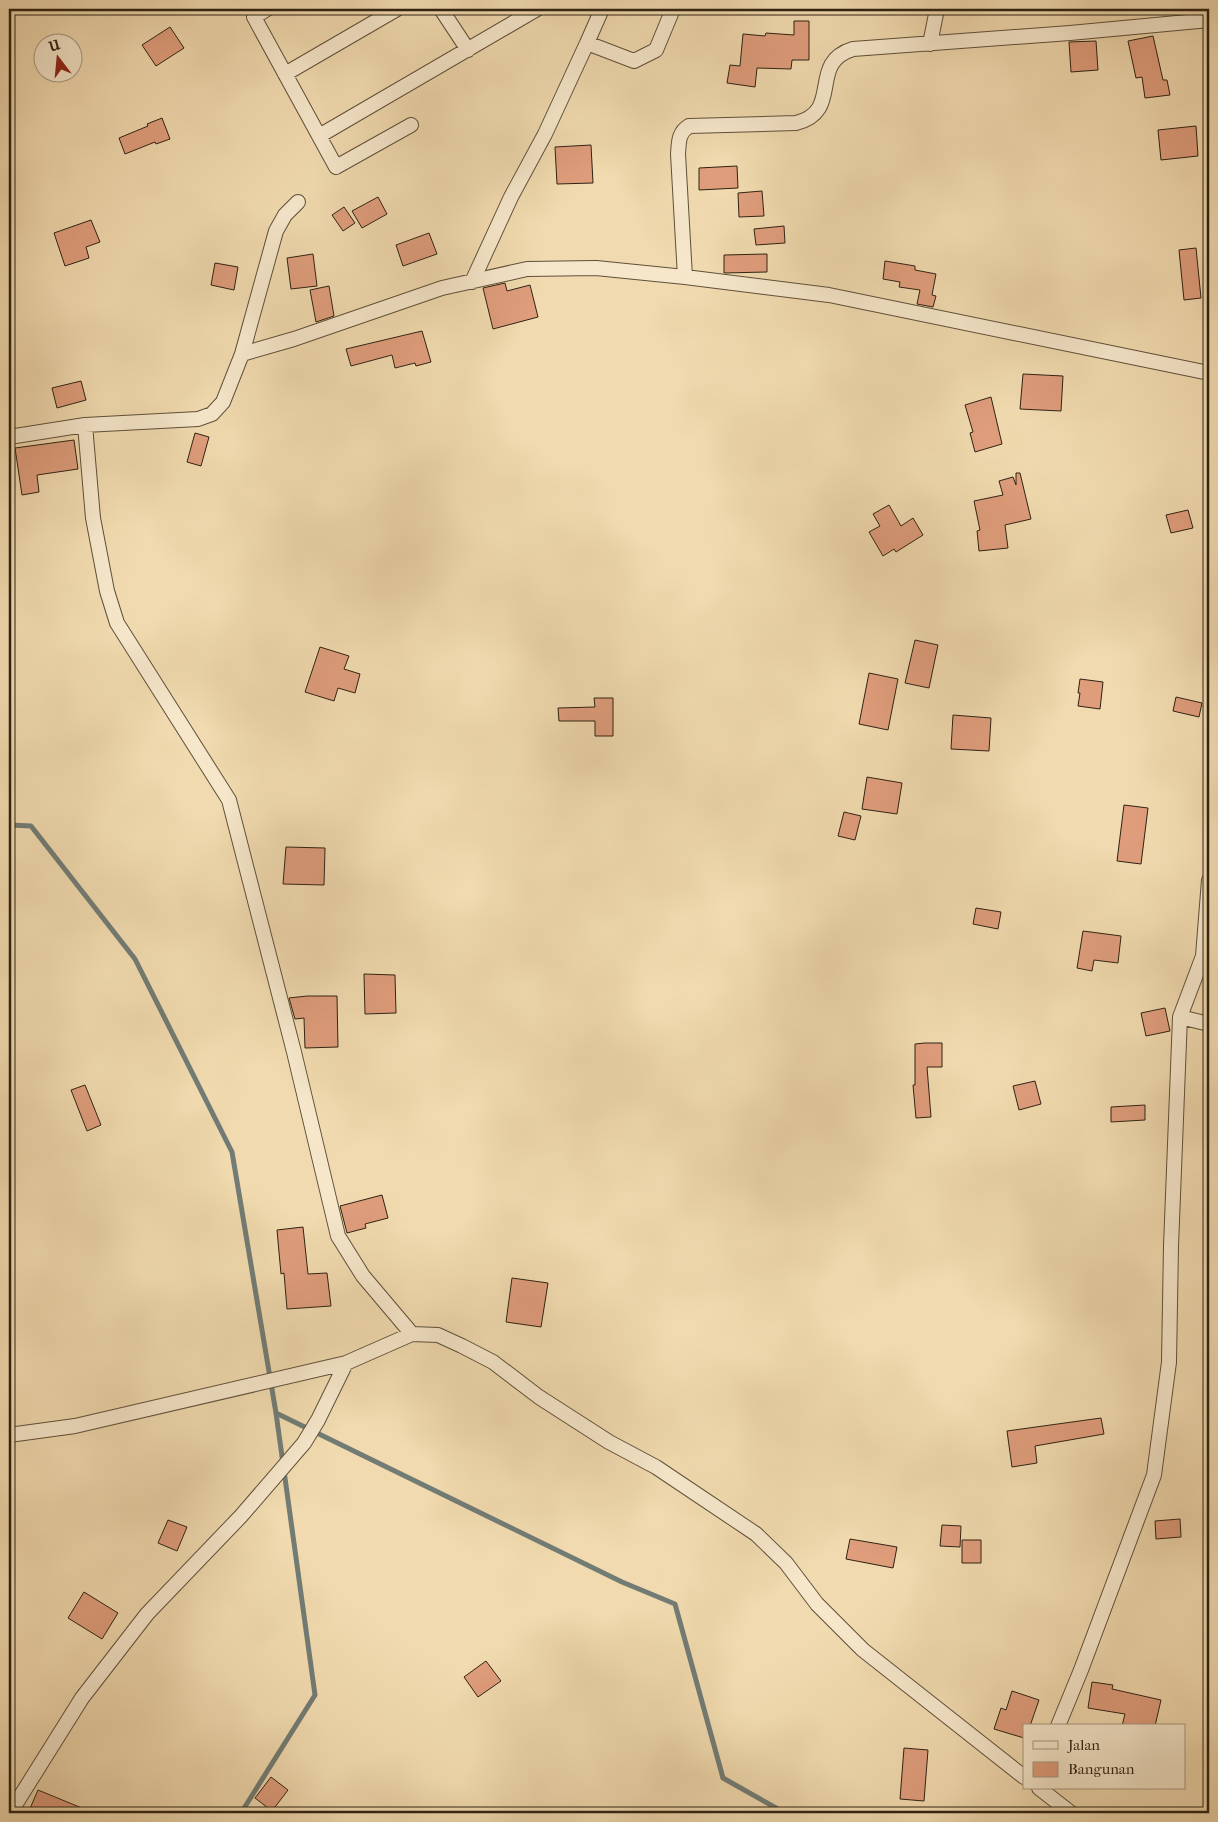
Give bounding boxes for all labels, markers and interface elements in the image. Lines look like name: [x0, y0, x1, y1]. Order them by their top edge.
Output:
north arrow: [32, 32, 82, 82]
text: U: [46, 36, 62, 56]
legend: [1023, 1724, 1186, 1790]
text: Jalan: [1067, 1736, 1100, 1754]
text: Bangunan: [1068, 1760, 1135, 1778]

